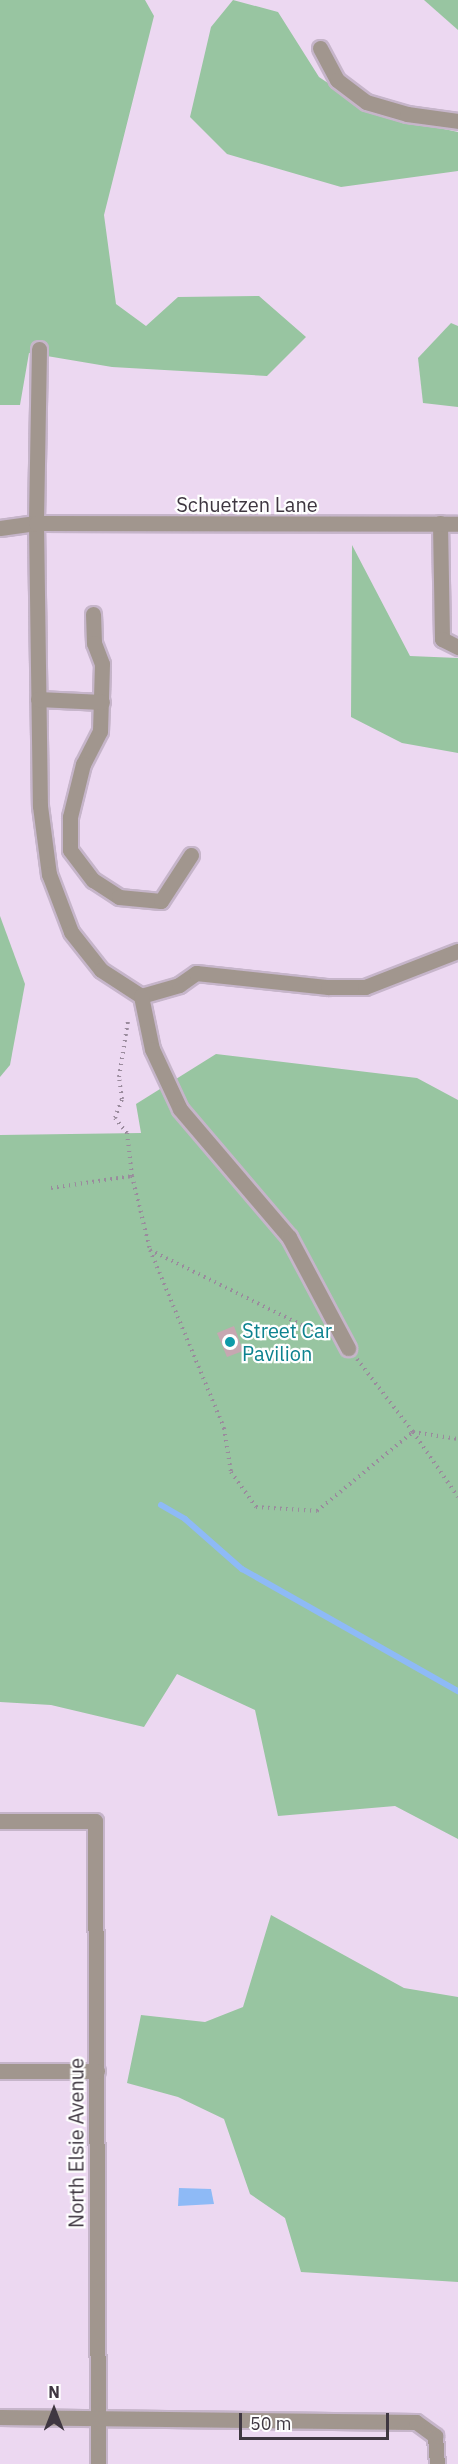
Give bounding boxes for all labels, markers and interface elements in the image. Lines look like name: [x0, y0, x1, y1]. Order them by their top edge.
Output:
street label: Schuetzen Lane: [176, 492, 318, 516]
place label: Street Car Pavilion: [242, 1318, 332, 1365]
marker: Street Car Pavilion: [223, 1335, 237, 1349]
street label: North Elsie Avenue: [64, 2058, 88, 2228]
north arrow: [24, 2380, 84, 2440]
text: N: [48, 2382, 60, 2402]
scale bar: [242, 2401, 392, 2439]
text: 50 m: [250, 2412, 292, 2435]

